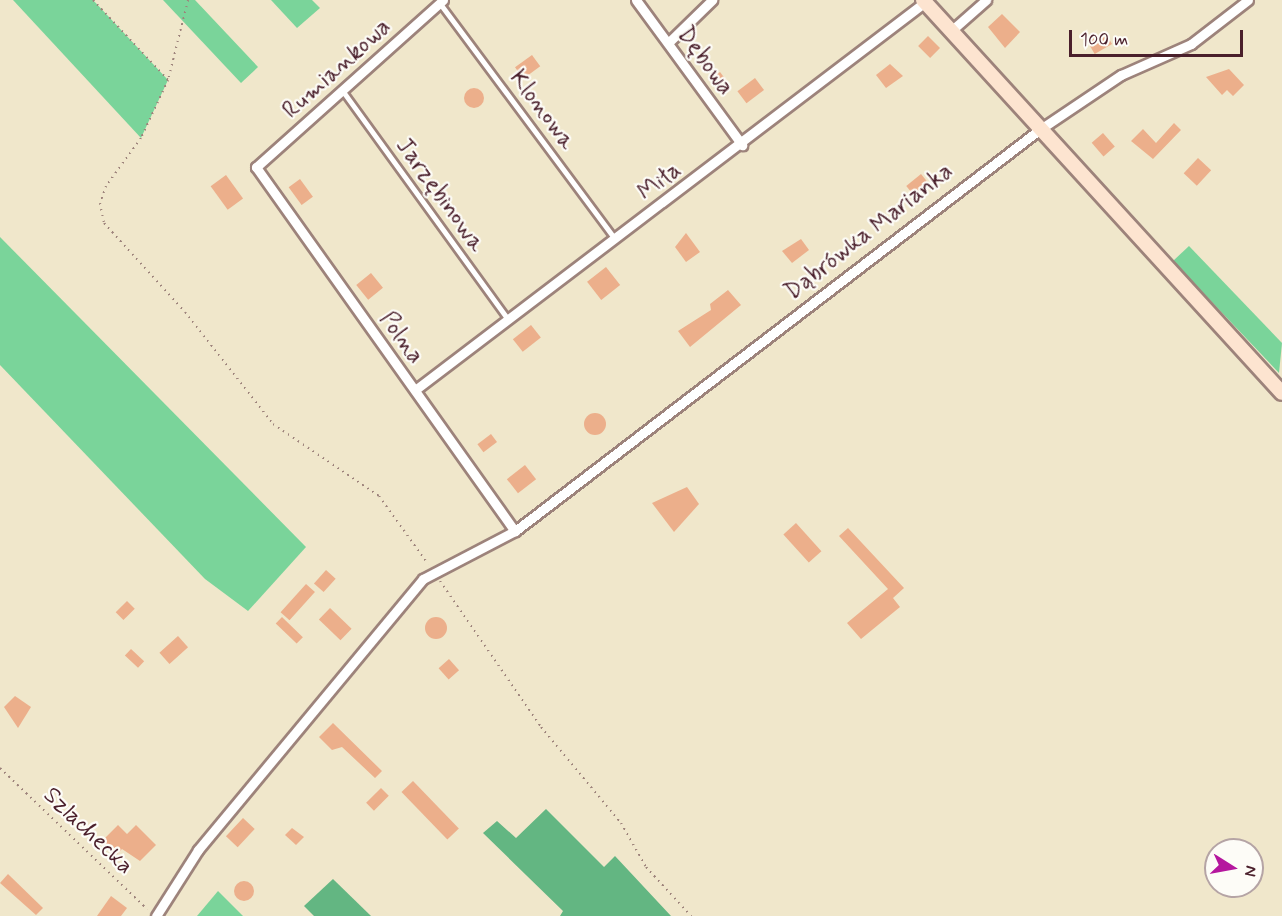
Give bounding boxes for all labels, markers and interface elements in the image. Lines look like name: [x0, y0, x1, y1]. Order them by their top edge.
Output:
street label: Rumiankowa: [277, 13, 397, 125]
scale bar: [1072, 18, 1246, 56]
street label: Dębowa: [670, 21, 740, 101]
text: 100 m: [1080, 28, 1128, 52]
street label: Klonowa: [503, 65, 581, 155]
street label: Jarzębinowa: [389, 132, 491, 258]
street label: Dąbrówka Marianka: [775, 154, 963, 310]
street label: Miła: [633, 156, 687, 208]
street label: Polna: [372, 306, 430, 370]
street label: Szlachecka: [37, 781, 139, 881]
north arrow: [1204, 838, 1264, 898]
text: N: [1239, 864, 1262, 878]

